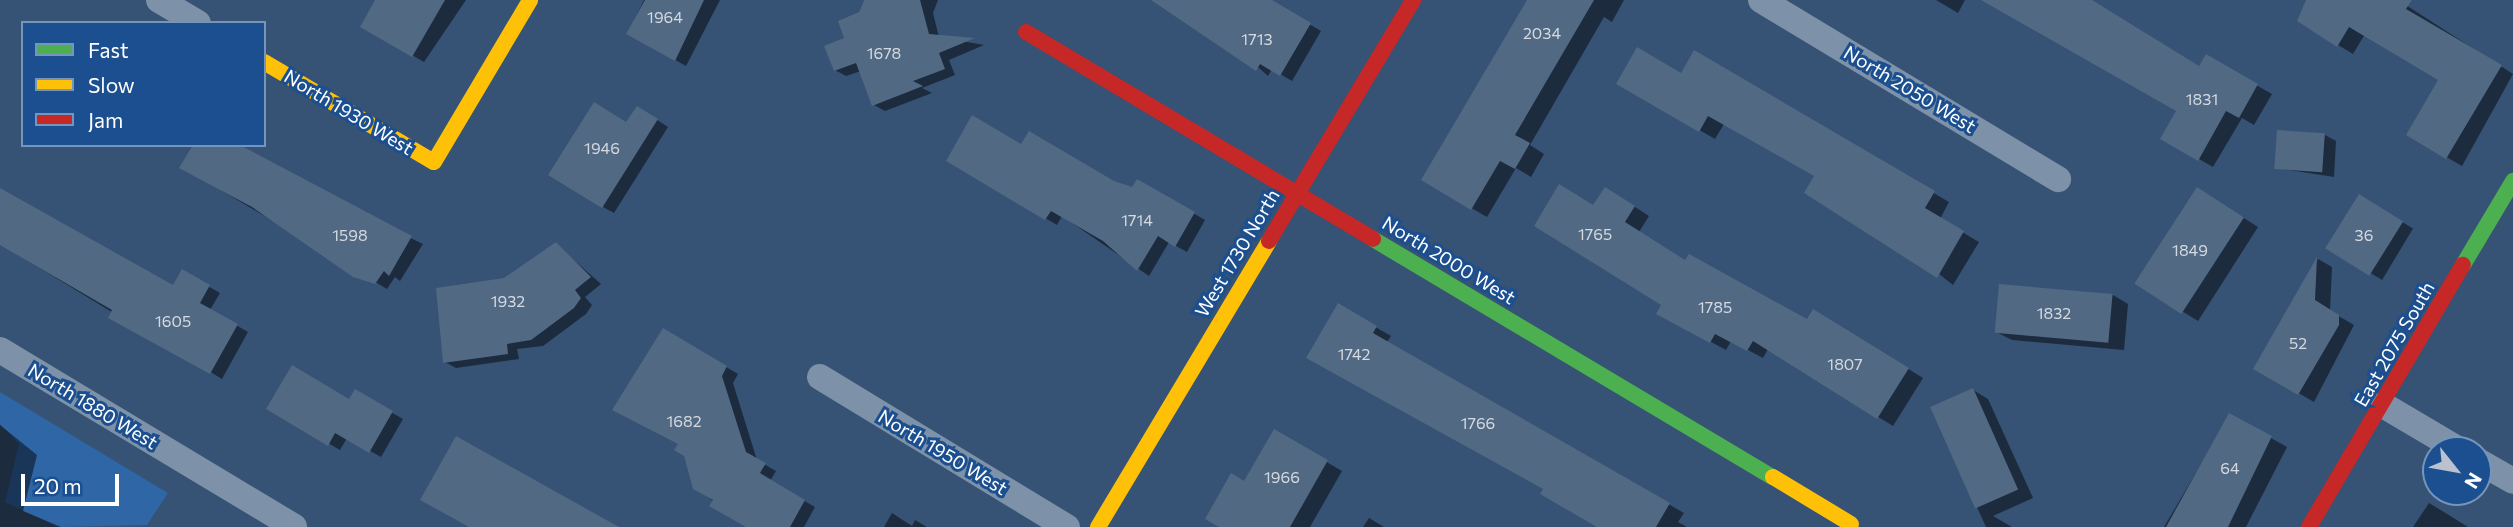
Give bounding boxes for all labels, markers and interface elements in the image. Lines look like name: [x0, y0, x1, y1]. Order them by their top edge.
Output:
house number: 1964: [647, 7, 683, 27]
legend: [21, 21, 266, 147]
house number: 2034: [1523, 23, 1561, 43]
house number: 1713: [1241, 29, 1273, 49]
text: Fast: [88, 37, 129, 62]
street label: North 2050 West: [1840, 41, 1980, 137]
house number: 1678: [867, 43, 901, 63]
street label: North 1930 West: [280, 64, 418, 160]
text: Slow: [88, 72, 135, 97]
house number: 1831: [2186, 89, 2218, 109]
text: Jam: [88, 107, 123, 132]
house number: 1946: [584, 138, 620, 158]
street label: West 1730 North: [1190, 185, 1284, 321]
house number: 1714: [1121, 210, 1153, 230]
street label: North 2000 West: [1378, 211, 1520, 309]
house number: 1765: [1578, 224, 1612, 244]
house number: 1598: [332, 225, 368, 245]
house number: 36: [2355, 225, 2373, 245]
house number: 1849: [2172, 240, 2208, 260]
street label: East 2075 South: [2349, 278, 2439, 410]
house number: 1932: [491, 291, 525, 311]
house number: 1785: [1698, 297, 1732, 317]
house number: 1832: [2037, 303, 2071, 323]
house number: 1605: [155, 311, 191, 331]
house number: 52: [2289, 333, 2307, 353]
house number: 1742: [1338, 344, 1370, 364]
house number: 1807: [1827, 354, 1863, 374]
street label: North 1880 West: [24, 358, 162, 454]
street label: North 1950 West: [874, 404, 1012, 500]
house number: 1682: [666, 411, 702, 431]
house number: 1766: [1461, 413, 1495, 433]
north arrow: [2422, 436, 2492, 506]
house number: 64: [2220, 458, 2240, 478]
scale bar: [24, 461, 122, 505]
house number: 1966: [1264, 467, 1300, 487]
text: N: [2460, 469, 2487, 493]
text: 20 m: [34, 473, 82, 498]

